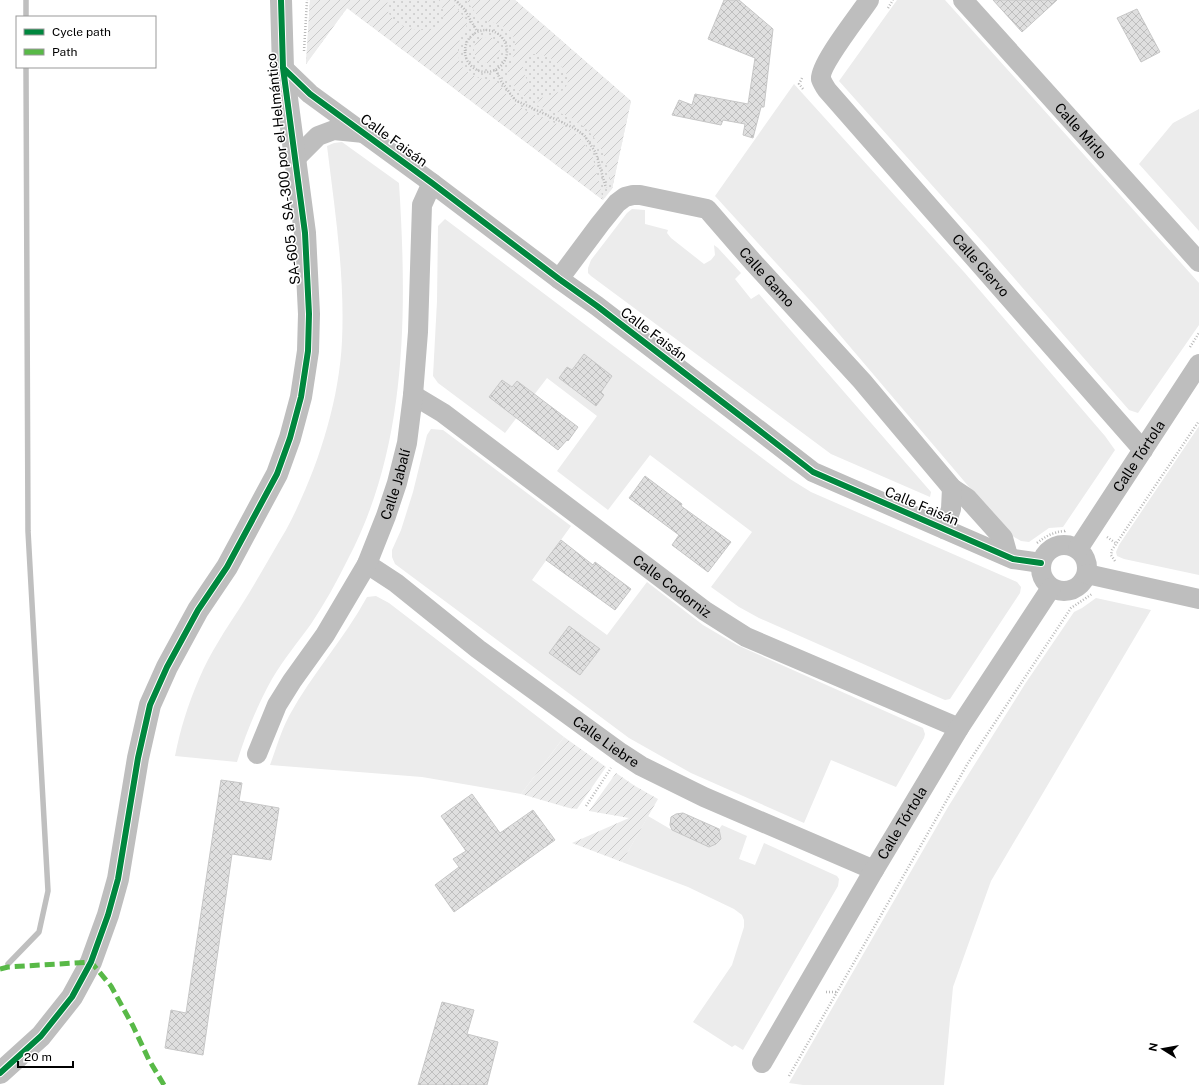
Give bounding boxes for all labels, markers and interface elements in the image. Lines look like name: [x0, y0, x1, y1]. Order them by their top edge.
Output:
legend: [16, 16, 156, 68]
text: Cycle path: [52, 25, 111, 39]
text: Path: [52, 45, 78, 59]
street label: SA-605 a SA-300 por el Helmántico: [263, 52, 303, 286]
street label: Calle Mirlo: [1052, 100, 1110, 162]
street label: Calle Faisán: [357, 110, 431, 170]
street label: Calle Ciervo: [949, 231, 1013, 300]
street label: Calle Gamo: [736, 244, 798, 310]
street label: Calle Faisán: [618, 304, 690, 364]
street label: Calle Tórtola: [1110, 417, 1168, 495]
street label: Calle Jabalí: [377, 447, 413, 522]
street label: Calle Faisán: [883, 483, 961, 529]
street label: Calle Codorniz: [630, 551, 714, 621]
street label: Calle Liebre: [570, 713, 642, 771]
street label: Calle Tórtola: [874, 784, 930, 862]
north arrow: [1143, 1029, 1183, 1069]
text: N: [1146, 1042, 1160, 1052]
scale bar: [18, 1043, 73, 1069]
text: 20 m: [24, 1050, 52, 1064]

